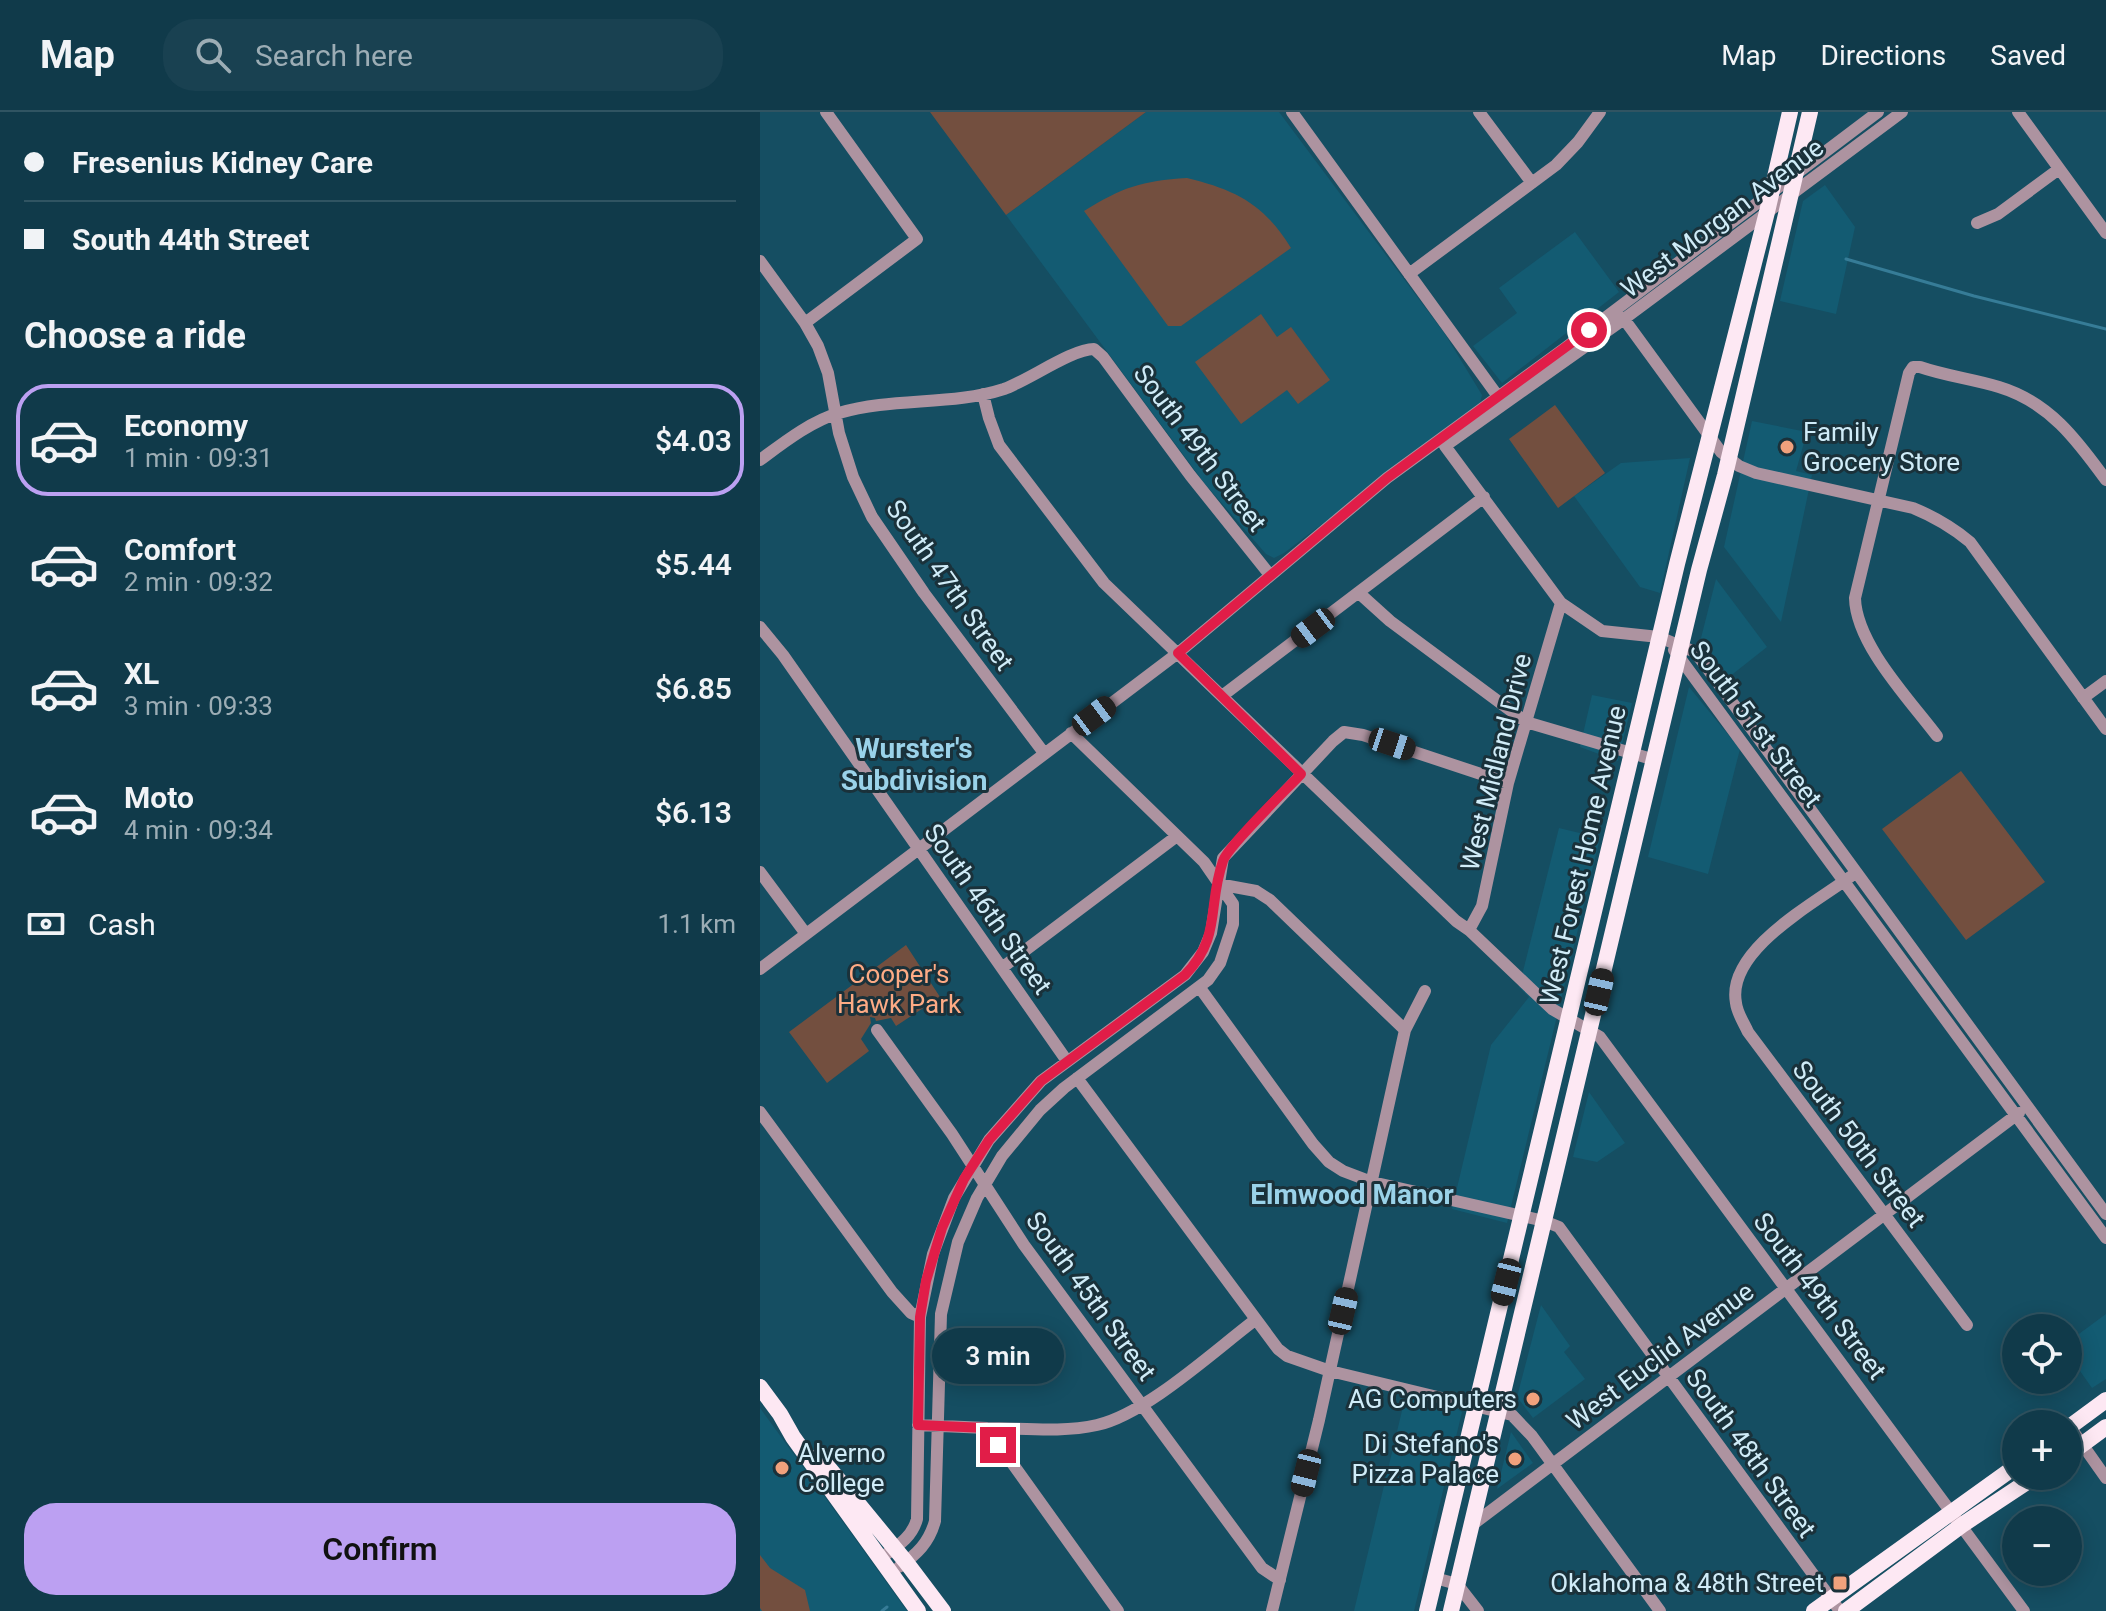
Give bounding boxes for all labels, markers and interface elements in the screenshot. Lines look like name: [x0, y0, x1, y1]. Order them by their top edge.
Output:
search box: [163, 19, 723, 91]
text: Map: [40, 33, 115, 77]
icon: search: [191, 33, 235, 77]
text: Search here: [255, 38, 413, 73]
text: Map: [1721, 39, 1777, 72]
text: Directions: [1821, 39, 1946, 72]
text: Saved: [1990, 39, 2066, 72]
street label: West Morgan Avenue: [1615, 132, 1829, 304]
text: Fresenius Kidney Care: [72, 145, 373, 180]
text: South 44th Street: [72, 222, 309, 257]
route start: [1571, 312, 1607, 348]
text: Choose a ride: [24, 315, 246, 357]
street label: South 49th Street: [1128, 359, 1272, 537]
icon: car: [28, 404, 100, 476]
text: Economy: [124, 408, 248, 443]
place label: Family Grocery Store: [1803, 417, 1960, 477]
text: $4.03: [655, 423, 732, 458]
marker: Family Grocery Store: [1778, 438, 1796, 456]
text: 1 min · 09:31: [124, 443, 273, 473]
street label: South 47th Street: [880, 494, 1020, 676]
icon: car: [28, 528, 100, 600]
text: Comfort: [124, 532, 236, 567]
text: $5.44: [655, 547, 732, 582]
text: 2 min · 09:32: [124, 567, 273, 597]
car: [1287, 604, 1339, 652]
street label: South 51st Street: [1684, 635, 1828, 813]
street label: West Midland Drive: [1454, 650, 1538, 874]
icon: car: [28, 652, 100, 724]
text: XL: [124, 656, 159, 691]
text: $6.85: [655, 671, 732, 706]
text: 3 min · 09:33: [124, 691, 273, 721]
car: [1068, 692, 1120, 740]
street label: West Forest Home Avenue: [1534, 703, 1632, 1007]
car: [1365, 725, 1419, 763]
district label: Wurster's Subdivision: [841, 732, 987, 797]
icon: car: [28, 776, 100, 848]
text: Moto: [124, 780, 194, 815]
text: $6.13: [655, 795, 732, 830]
text: 4 min · 09:34: [124, 815, 273, 845]
street label: South 46th Street: [918, 818, 1058, 1000]
icon: cash: [24, 902, 68, 946]
text: Cash: [88, 907, 156, 942]
text: 1.1 km: [657, 909, 736, 939]
park label: Cooper's Hawk Park: [837, 959, 962, 1019]
car: [1582, 966, 1616, 1018]
street label: South 50th Street: [1787, 1055, 1931, 1233]
district label: Elmwood Manor: [1250, 1178, 1454, 1211]
street label: South 45th Street: [1020, 1206, 1162, 1386]
street label: South 49th Street: [1748, 1207, 1892, 1385]
car: [1489, 1256, 1523, 1308]
street label: West Euclid Avenue: [1561, 1276, 1759, 1436]
car: [1326, 1285, 1360, 1337]
map controls: [2002, 1314, 2082, 1586]
button: locate: [2002, 1314, 2082, 1394]
callout: 3 min: [932, 1329, 1064, 1385]
text: 3 min: [965, 1341, 1031, 1371]
street label: South 48th Street: [1680, 1363, 1822, 1543]
place label: AG Computers: [1348, 1384, 1517, 1414]
marker: AG Computers: [1524, 1390, 1542, 1408]
button: +: [2002, 1410, 2082, 1490]
route end: [980, 1427, 1016, 1463]
place label: Di Stefano's Pizza Palace: [1352, 1429, 1499, 1489]
place label: Alverno College: [798, 1438, 886, 1498]
car: [1289, 1447, 1323, 1499]
marker: Di Stefano's Pizza Palace: [1506, 1450, 1524, 1468]
marker: Alverno College: [773, 1459, 791, 1477]
button: Confirm: [24, 1503, 736, 1595]
button: −: [2002, 1506, 2082, 1586]
place label: Oklahoma & 48th Street: [1550, 1568, 1824, 1598]
marker: Oklahoma & 48th Street: [1831, 1574, 1849, 1592]

